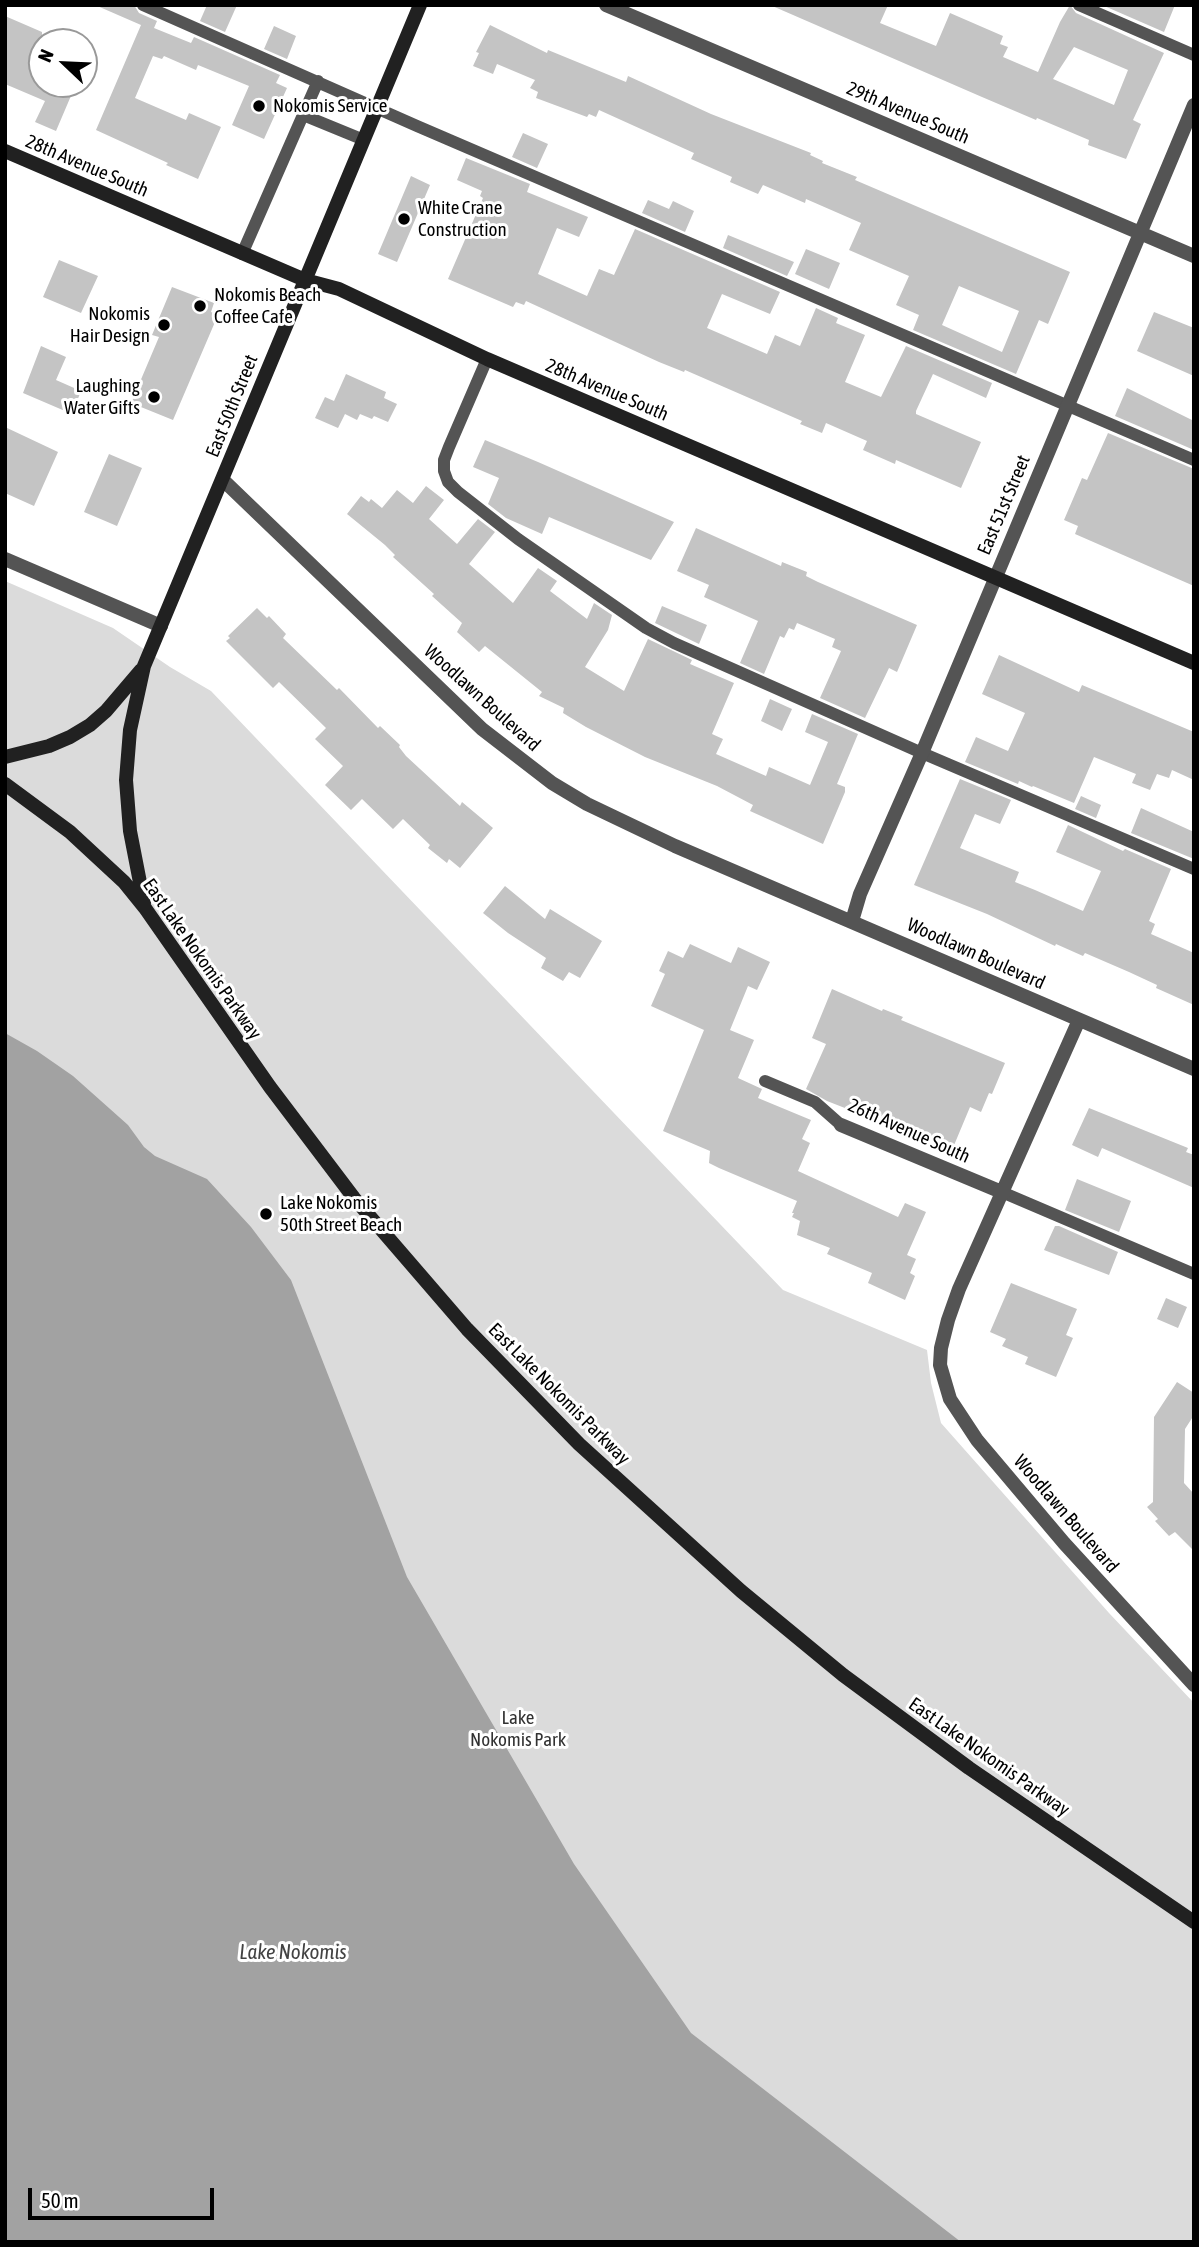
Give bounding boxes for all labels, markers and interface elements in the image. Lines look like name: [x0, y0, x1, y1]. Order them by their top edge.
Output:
north arrow: [28, 28, 98, 98]
text: N: [33, 46, 58, 65]
street label: 29th Avenue South: [843, 77, 973, 149]
place label: Nokomis Service: [273, 95, 387, 117]
marker: Nokomis Service: [251, 98, 267, 114]
street label: 28th Avenue South: [22, 130, 152, 202]
place label: White Crane Construction: [418, 197, 507, 241]
marker: White Crane Construction: [396, 211, 412, 227]
place label: Nokomis Beach Coffee Cafe: [214, 284, 321, 328]
marker: Nokomis Beach Coffee Cafe: [192, 298, 208, 314]
place label: Nokomis Hair Design: [70, 303, 150, 347]
marker: Nokomis Hair Design: [156, 317, 172, 333]
street label: East 50th Street: [201, 351, 263, 461]
street label: 28th Avenue South: [542, 354, 672, 426]
place label: Laughing Water Gifts: [64, 375, 140, 419]
marker: Laughing Water Gifts: [146, 389, 162, 405]
street label: East 51st Street: [973, 452, 1035, 558]
street label: Woodlawn Boulevard: [419, 640, 545, 756]
street label: East Lake Nokomis Parkway: [138, 874, 266, 1044]
street label: Woodlawn Boulevard: [903, 913, 1049, 995]
street label: 26th Avenue South: [844, 1094, 974, 1168]
place label: Lake Nokomis 50th Street Beach: [280, 1192, 402, 1236]
marker: Lake Nokomis 50th Street Beach: [258, 1206, 274, 1222]
street label: East Lake Nokomis Parkway: [483, 1318, 635, 1470]
street label: Woodlawn Boulevard: [1009, 1450, 1123, 1578]
street label: East Lake Nokomis Parkway: [904, 1693, 1074, 1821]
park label: Lake Nokomis Park: [470, 1707, 566, 1751]
water label: Lake Nokomis: [239, 1939, 347, 1965]
scale bar: [32, 2174, 217, 2218]
text: 50 m: [41, 2188, 79, 2212]

